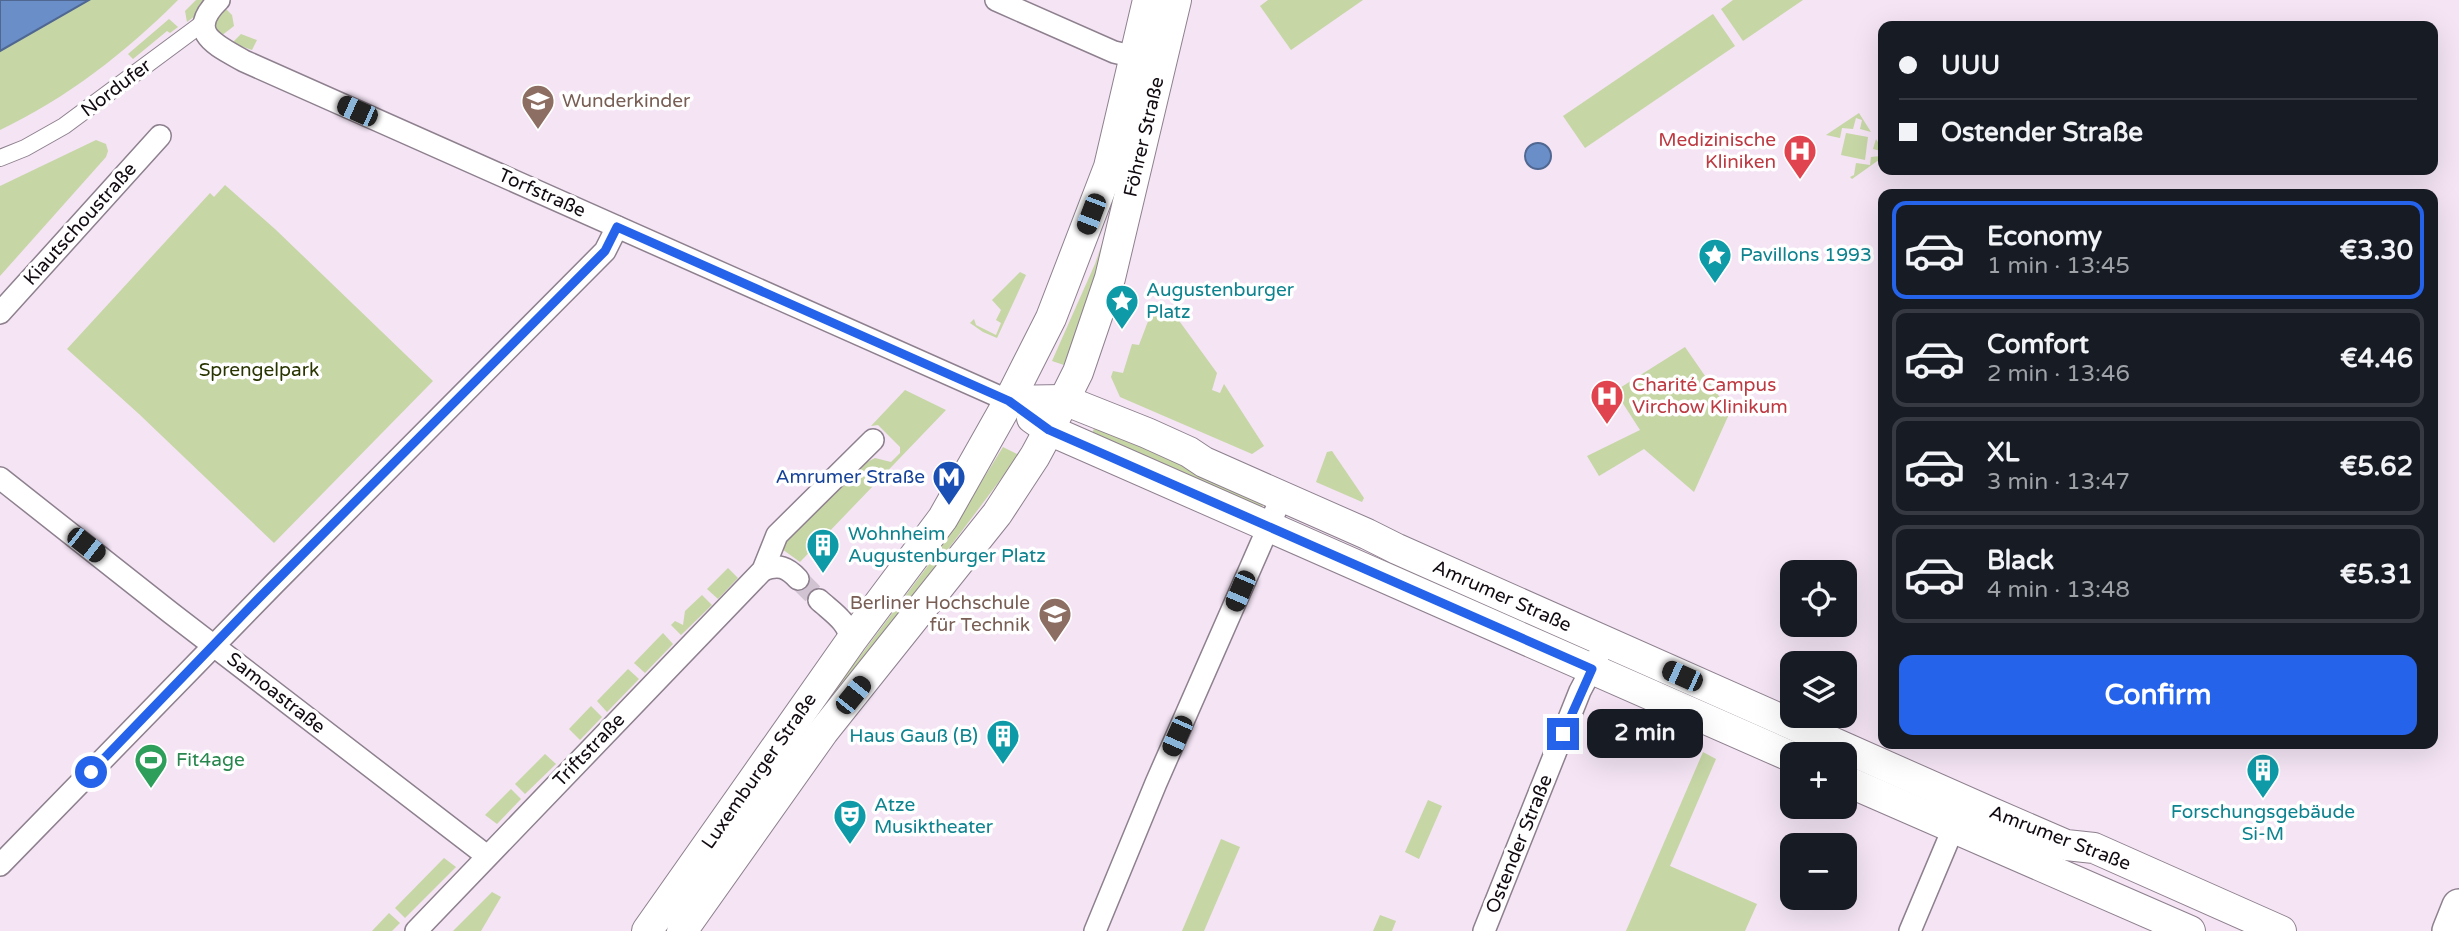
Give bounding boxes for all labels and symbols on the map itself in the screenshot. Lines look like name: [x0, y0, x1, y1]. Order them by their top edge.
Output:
street label: Nordufer: [77, 54, 156, 121]
street label: Föhrer Straße: [1119, 75, 1169, 199]
school or university icon: Wunderkinder: [519, 82, 557, 131]
place label: Wunderkinder: [562, 90, 691, 112]
car: [334, 93, 381, 129]
place label: Medizinische Kliniken: [1658, 129, 1776, 173]
hospital icon: Medizinische Kliniken: [1781, 132, 1819, 181]
street label: Kiautschoustraße: [19, 158, 141, 290]
street label: Torfstraße: [495, 164, 589, 222]
car: [1074, 191, 1109, 237]
place icon: Pavillons 1993: [1696, 236, 1734, 285]
place label: Pavillons 1993: [1740, 244, 1872, 266]
place label: Augustenburger Platz: [1146, 279, 1295, 323]
place icon: Augustenburger Platz: [1103, 282, 1141, 331]
park label: Sprengelpark: [199, 359, 319, 381]
place label: Charité Campus Virchow Klinikum: [1632, 374, 1788, 418]
hospital icon: Charité Campus Virchow Klinikum: [1588, 377, 1626, 426]
metro station icon: Amrumer Straße: [930, 458, 968, 507]
place label: Amrumer Straße: [775, 466, 925, 488]
place label: Wohnheim Augustenburger Platz: [848, 523, 1046, 567]
car: [63, 524, 110, 566]
building icon: Wohnheim Augustenburger Platz: [804, 526, 842, 575]
street label: Amrumer Straße: [1429, 556, 1575, 636]
car: [1223, 568, 1258, 614]
place label: Berliner Hochschule für Technik: [850, 592, 1030, 636]
school or university icon: Berliner Hochschule für Technik: [1036, 595, 1074, 644]
street label: Samoastraße: [222, 648, 330, 738]
car: [1659, 658, 1706, 694]
car: [832, 672, 875, 718]
street label: Luxemburger Straße: [697, 689, 821, 853]
street label: Triftstraße: [549, 709, 629, 791]
callout: 2 min: [1588, 710, 1703, 758]
car: [1159, 713, 1196, 759]
building icon: Haus Gauß (B): [984, 717, 1022, 766]
route end: [1547, 718, 1579, 750]
place label: Haus Gauß (B): [849, 725, 978, 747]
sports icon: Fit4age: [132, 741, 170, 790]
place label: Fit4age: [176, 749, 245, 771]
building icon: Forschungsgebäude Si-M: [2244, 751, 2282, 800]
route start: [75, 756, 107, 788]
street label: Ostender Straße: [1481, 771, 1557, 917]
place label: Atze Musiktheater: [874, 794, 994, 838]
theatre icon: Atze Musiktheater: [831, 797, 869, 846]
street label: Amrumer Straße: [1986, 801, 2134, 875]
place label: Forschungsgebäude Si-M: [2171, 801, 2355, 845]

